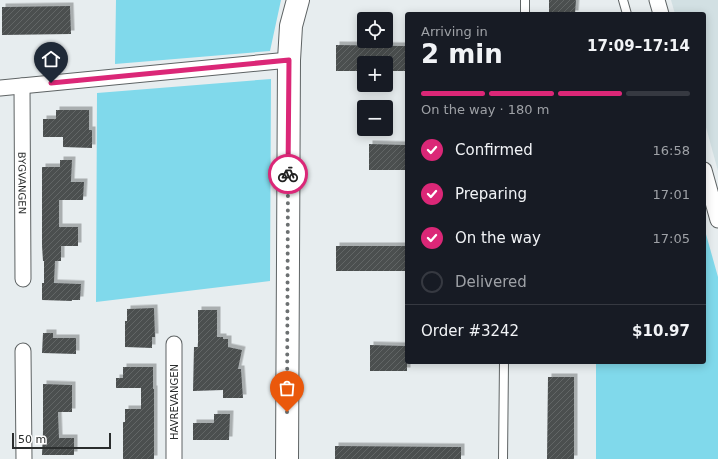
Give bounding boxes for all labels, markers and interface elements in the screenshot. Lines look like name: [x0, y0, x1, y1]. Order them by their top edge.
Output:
map controls: [357, 12, 393, 136]
button: locate: [357, 12, 393, 48]
text: Arriving in: [421, 24, 488, 39]
text: 17:09–17:14: [587, 37, 690, 55]
text: 2 min: [421, 39, 503, 69]
pin: [34, 42, 68, 83]
icon: home: [40, 48, 62, 70]
button: +: [357, 56, 393, 92]
button: −: [357, 100, 393, 136]
text: On the way · 180 m: [421, 102, 549, 117]
icon: check: [421, 139, 443, 161]
text: Confirmed: [455, 141, 533, 159]
text: 16:58: [653, 143, 690, 158]
street label: BYGVANGEN: [16, 152, 28, 214]
courier: [268, 154, 308, 194]
icon: bike: [277, 163, 299, 185]
icon: check: [421, 183, 443, 205]
text: Preparing: [455, 185, 527, 203]
text: 17:01: [653, 187, 690, 202]
icon: check: [421, 227, 443, 249]
text: On the way: [455, 229, 541, 247]
text: 17:05: [653, 231, 690, 246]
text: Delivered: [455, 273, 527, 291]
text: Order #3242: [421, 322, 519, 340]
text: $10.97: [632, 322, 690, 340]
street label: HAVREVANGEN: [169, 364, 180, 440]
pin: [270, 371, 304, 412]
icon: bag: [276, 377, 298, 399]
scale bar: [12, 431, 111, 450]
text: 50 m: [18, 433, 46, 446]

